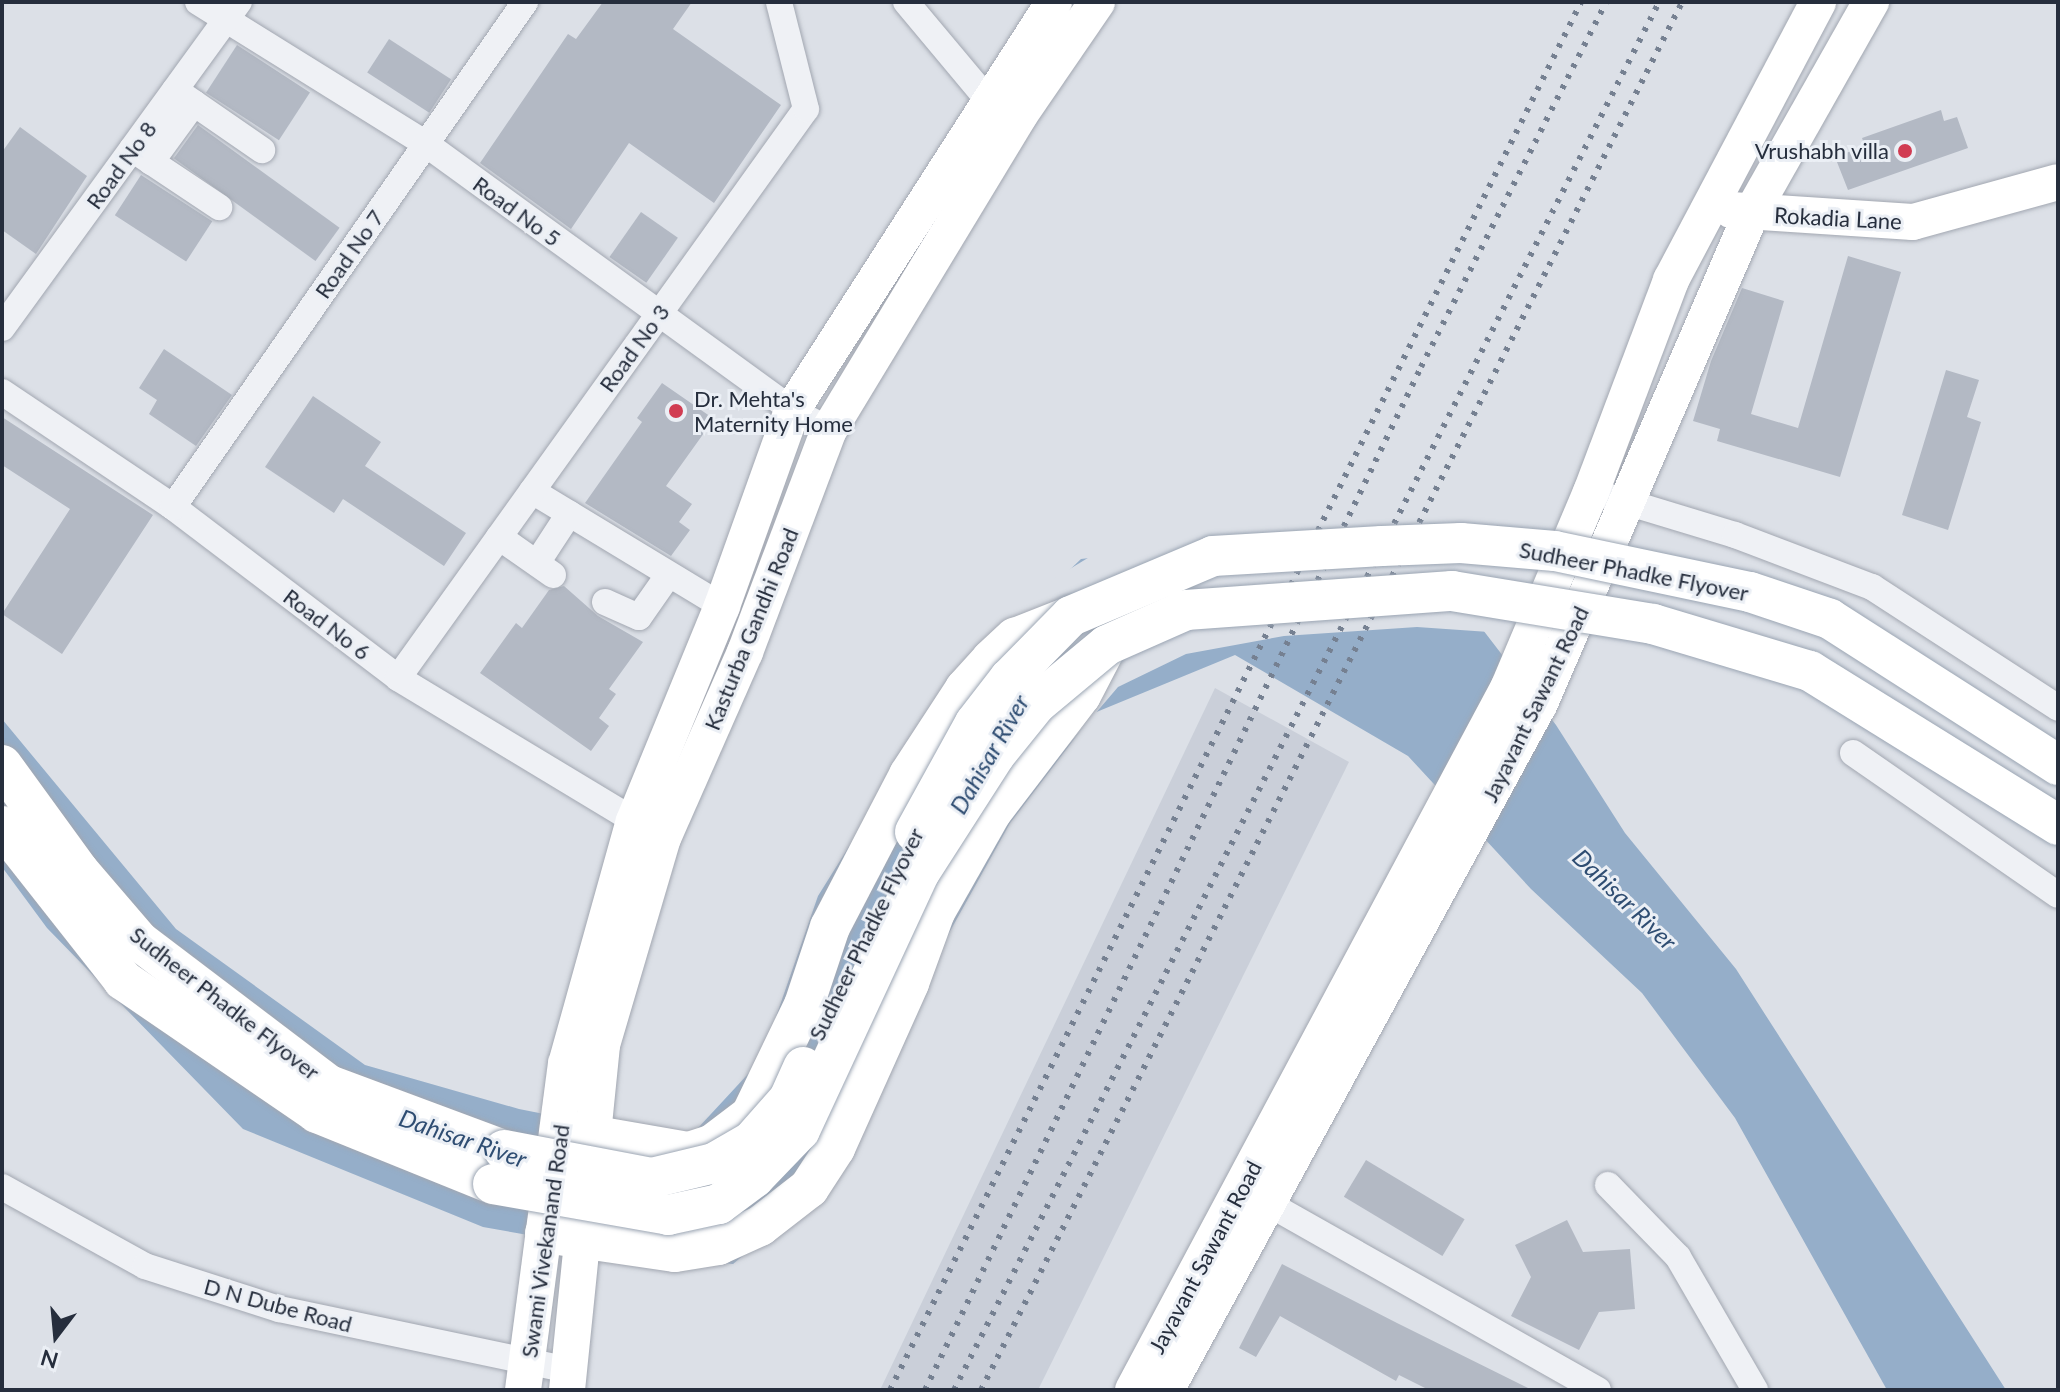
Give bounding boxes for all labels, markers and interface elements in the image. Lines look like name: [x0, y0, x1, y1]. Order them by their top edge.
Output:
street label: Road No 8: [80, 116, 162, 214]
place label: Vrushabh villa: [1754, 138, 1889, 164]
marker: Vrushabh villa: [1896, 142, 1914, 160]
street label: Road No 5: [468, 170, 566, 252]
street label: Rokadia Lane: [1773, 201, 1903, 235]
street label: Road No 7: [309, 205, 389, 303]
street label: Road No 3: [593, 299, 675, 397]
place label: Dr. Mehta's Maternity Home: [694, 385, 853, 436]
marker: Dr. Mehta's Maternity Home: [665, 400, 687, 422]
street label: Kasturba Gandhi Road: [698, 524, 804, 734]
street label: Sudheer Phadke Flyover: [1517, 536, 1751, 606]
street label: Road No 6: [278, 583, 376, 665]
street label: Jayavant Sawant Road: [1476, 602, 1594, 806]
water label: Dahisar River: [943, 689, 1035, 819]
street label: Sudheer Phadke Flyover: [803, 823, 929, 1045]
water label: Dahisar River: [1567, 842, 1683, 956]
street label: Sudheer Phadke Flyover: [125, 921, 325, 1085]
water label: Dahisar River: [395, 1103, 531, 1173]
street label: Swami Vivekanand Road: [516, 1122, 574, 1360]
street label: Jayavant Sawant Road: [1143, 1156, 1267, 1358]
street label: D N Dube Road: [201, 1273, 355, 1337]
north arrow: [16, 1296, 96, 1376]
text: N: [37, 1344, 61, 1375]

